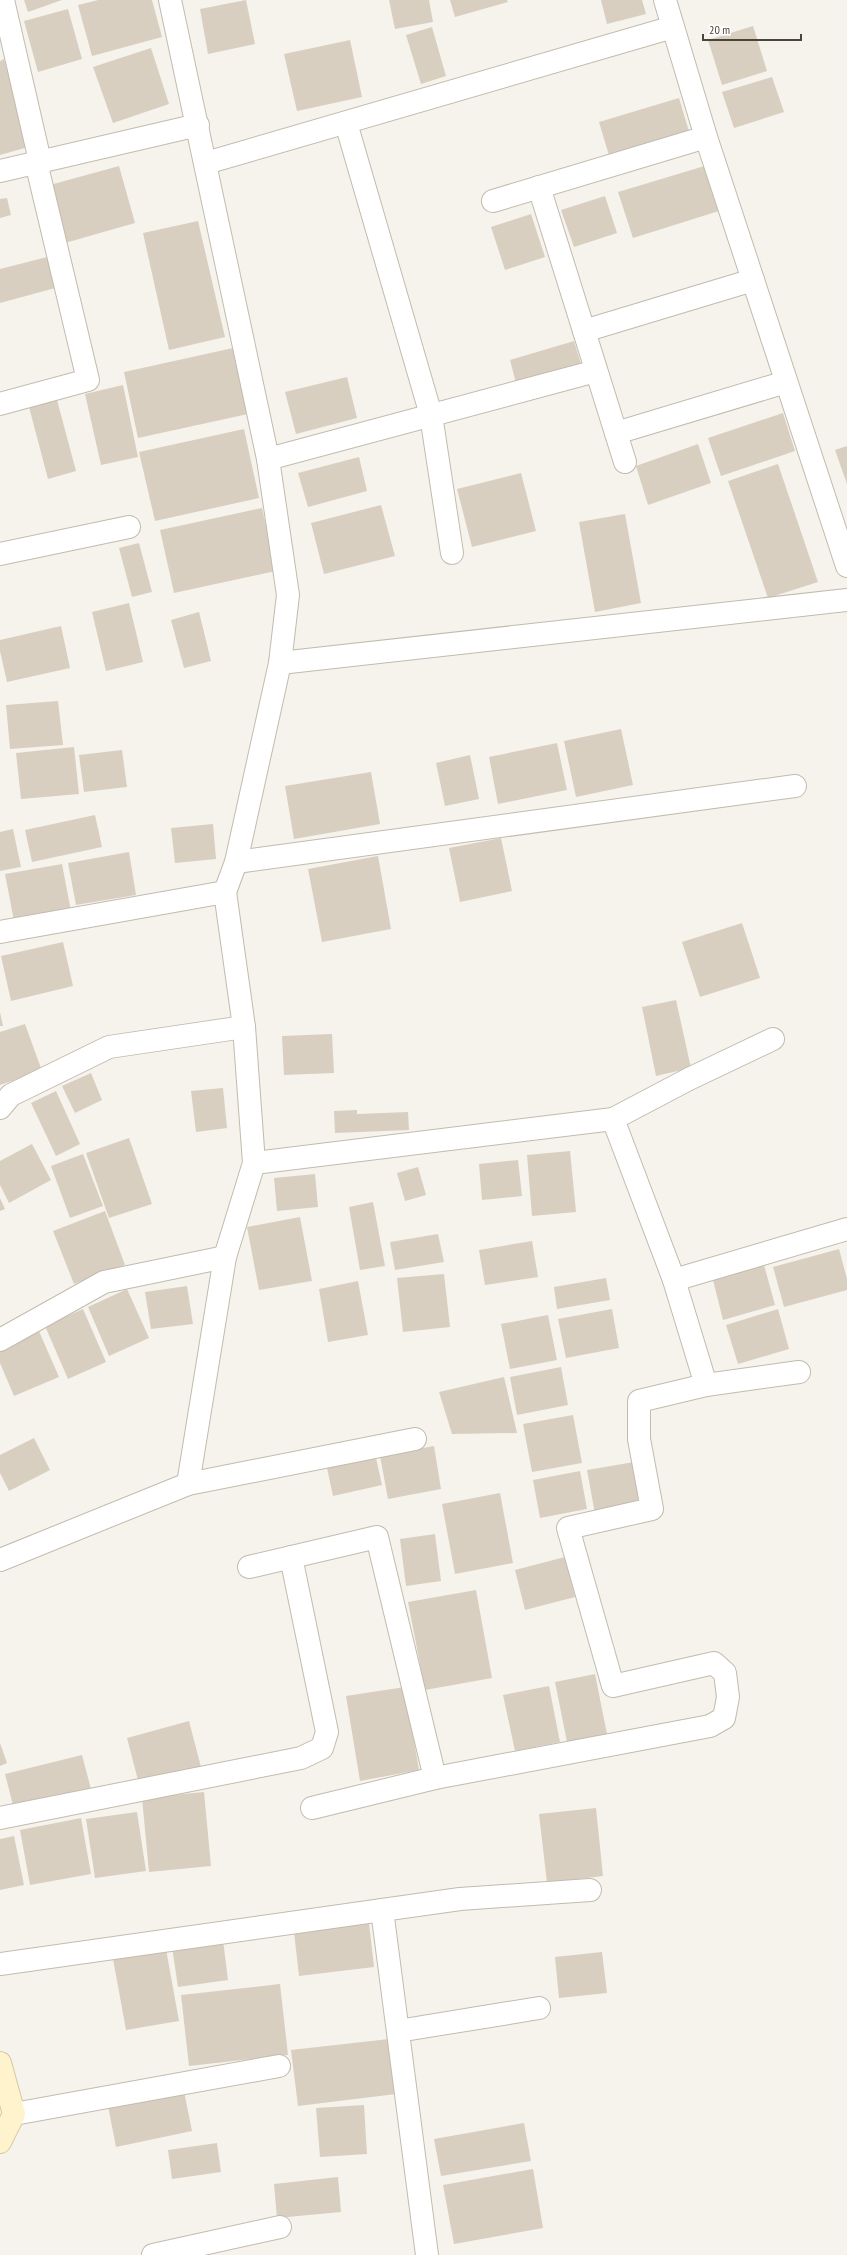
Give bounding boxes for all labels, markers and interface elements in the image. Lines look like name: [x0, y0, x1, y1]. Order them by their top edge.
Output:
scale bar: [703, 16, 801, 42]
text: 20 m: [709, 22, 730, 37]

